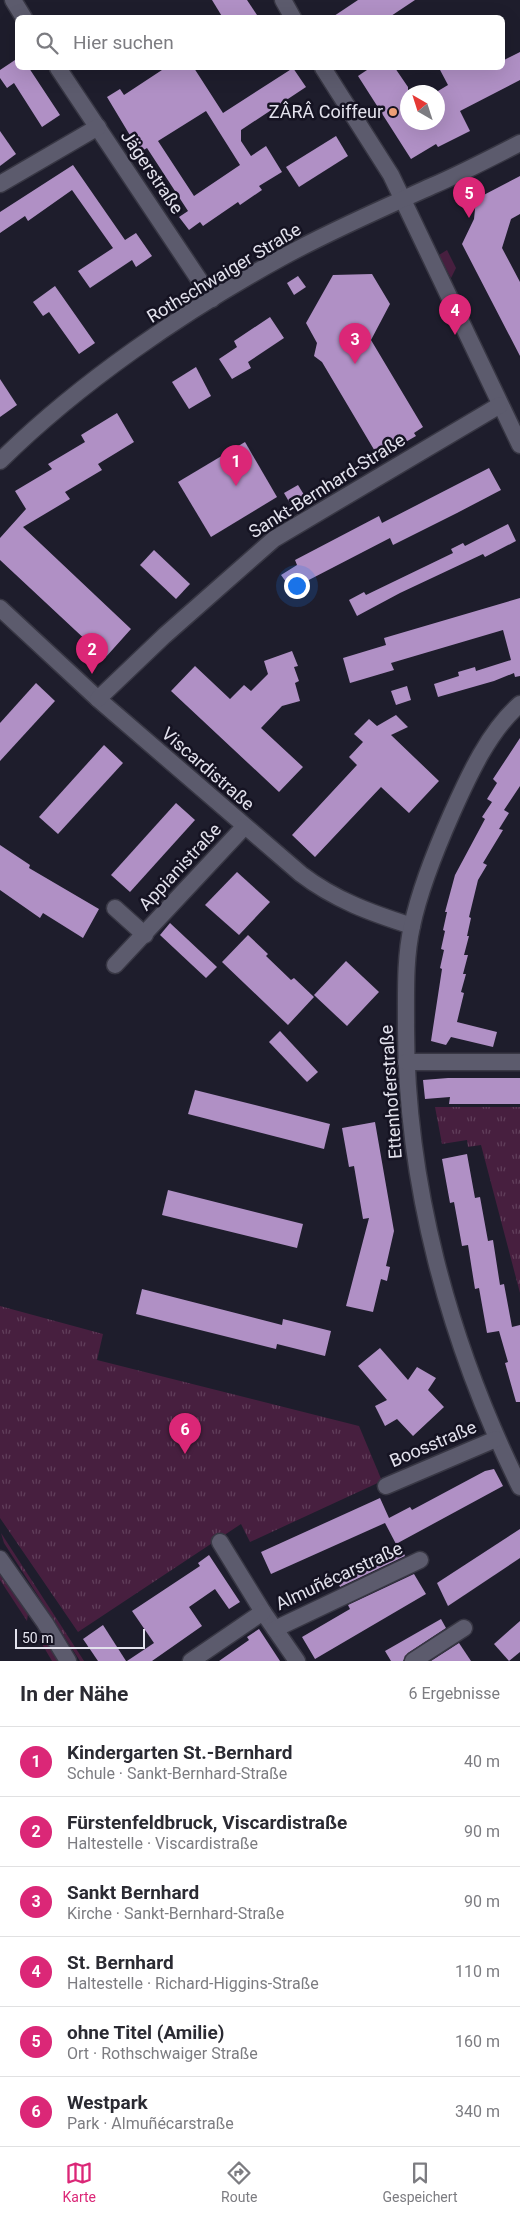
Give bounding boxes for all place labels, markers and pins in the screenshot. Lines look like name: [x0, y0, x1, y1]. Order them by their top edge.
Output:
place label: ZÂRÂ Coiffeur: [269, 101, 383, 122]
marker: ZÂRÂ Coiffeur: [387, 106, 399, 118]
pin: 5: [453, 177, 485, 218]
pin: 4: [439, 294, 471, 335]
pin: 3: [339, 323, 371, 364]
pin: 1: [220, 445, 252, 486]
pin: 2: [76, 633, 108, 674]
pin: 6: [169, 1413, 201, 1454]

